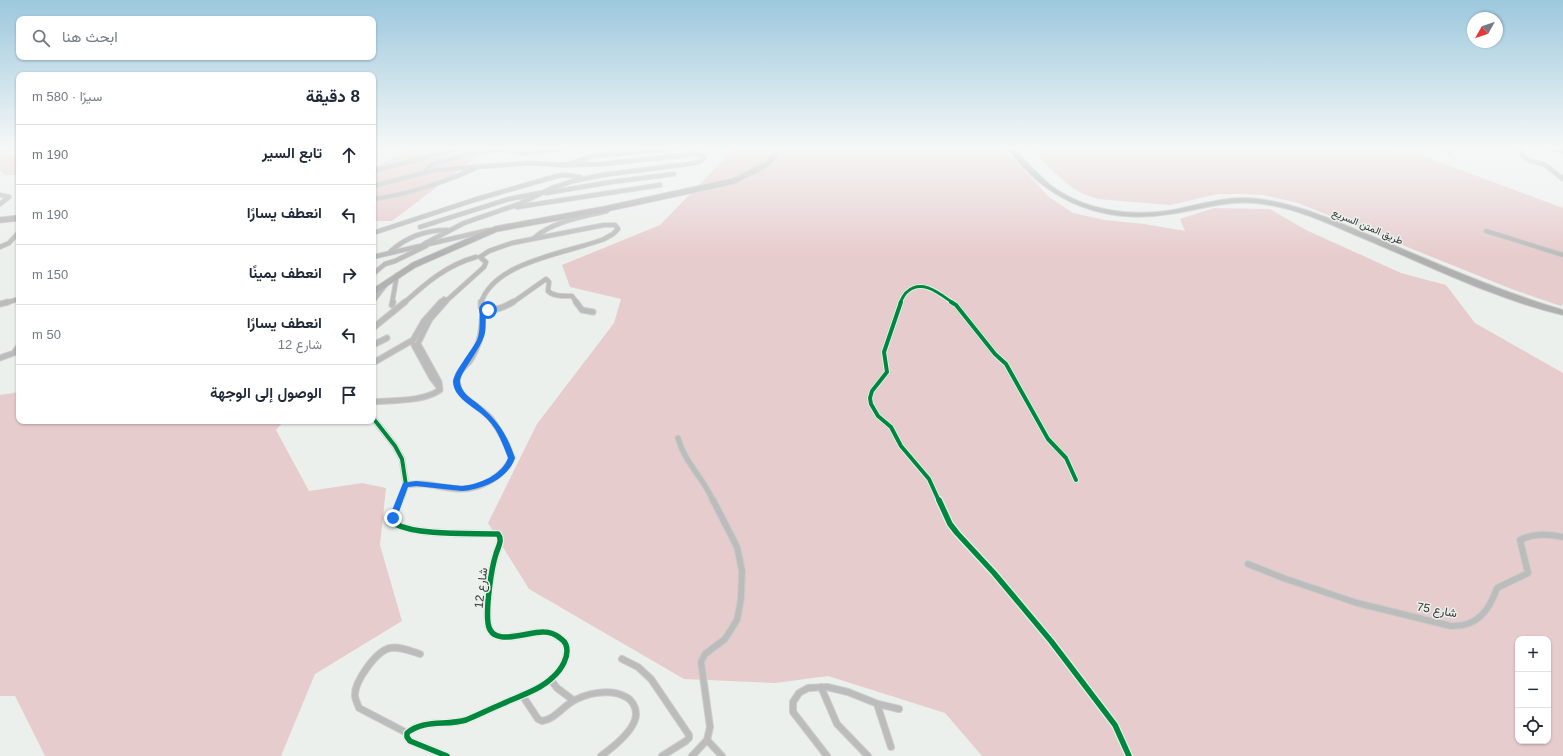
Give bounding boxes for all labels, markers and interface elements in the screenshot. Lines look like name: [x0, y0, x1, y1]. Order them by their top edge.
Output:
north arrow: [1467, 12, 1503, 48]
search box: [16, 16, 376, 60]
icon: search: [30, 27, 52, 49]
text: ابحث هنا: [62, 28, 118, 45]
text: 8 دقيقة: [306, 87, 360, 106]
text: سيرًا · 580 m: [32, 89, 102, 104]
text: تابع السير: [262, 144, 322, 161]
icon: ahead: [338, 144, 360, 166]
text: 190 m: [32, 147, 68, 162]
text: انعطف يسارًا: [247, 204, 322, 221]
icon: left: [338, 204, 360, 226]
text: 190 m: [32, 207, 68, 222]
street label: طريق المتن السريع: [1330, 207, 1405, 247]
text: انعطف يمينًا: [249, 264, 322, 281]
icon: right: [338, 264, 360, 286]
text: 150 m: [32, 267, 68, 282]
route start: [479, 301, 497, 319]
text: انعطف يسارًا: [247, 314, 322, 331]
icon: left: [338, 324, 360, 346]
text: 50 m: [32, 327, 61, 342]
text: شارع 12: [278, 337, 322, 352]
text: الوصول إلى الوجهة: [210, 384, 322, 401]
icon: arrive: [338, 384, 360, 406]
route end: [384, 509, 402, 527]
street label: شارع 12: [472, 567, 492, 609]
street label: شارع 75: [1415, 600, 1458, 622]
map controls: [1515, 636, 1551, 744]
button: +: [1515, 636, 1551, 672]
button: −: [1515, 672, 1551, 708]
button: locate: [1515, 708, 1551, 744]

